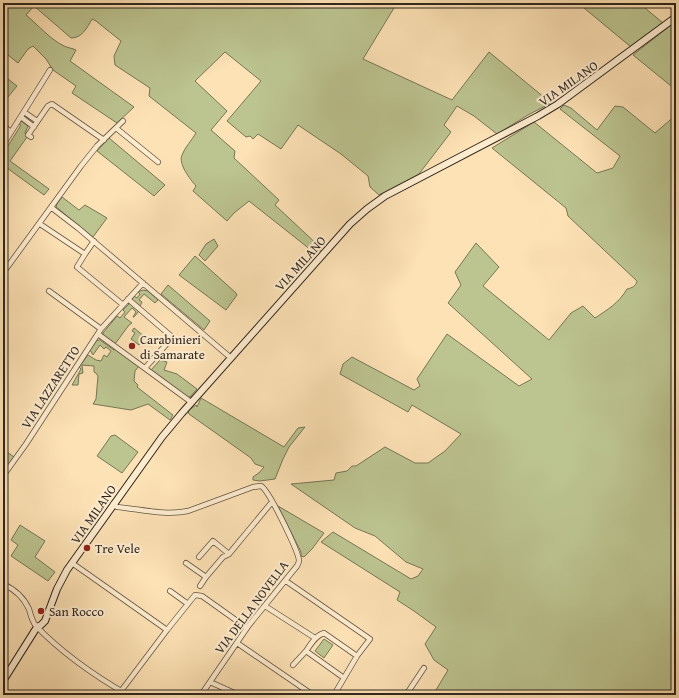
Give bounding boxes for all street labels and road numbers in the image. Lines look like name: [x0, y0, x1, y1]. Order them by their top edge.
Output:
street label: VIA MILANO: [535, 56, 602, 111]
street label: VIA MILANO: [270, 231, 330, 295]
street label: VIA LAZZARETTO: [16, 342, 84, 433]
street label: VIA MILANO: [66, 481, 121, 548]
street label: VIA DELLA NOVELLA: [210, 556, 293, 658]

